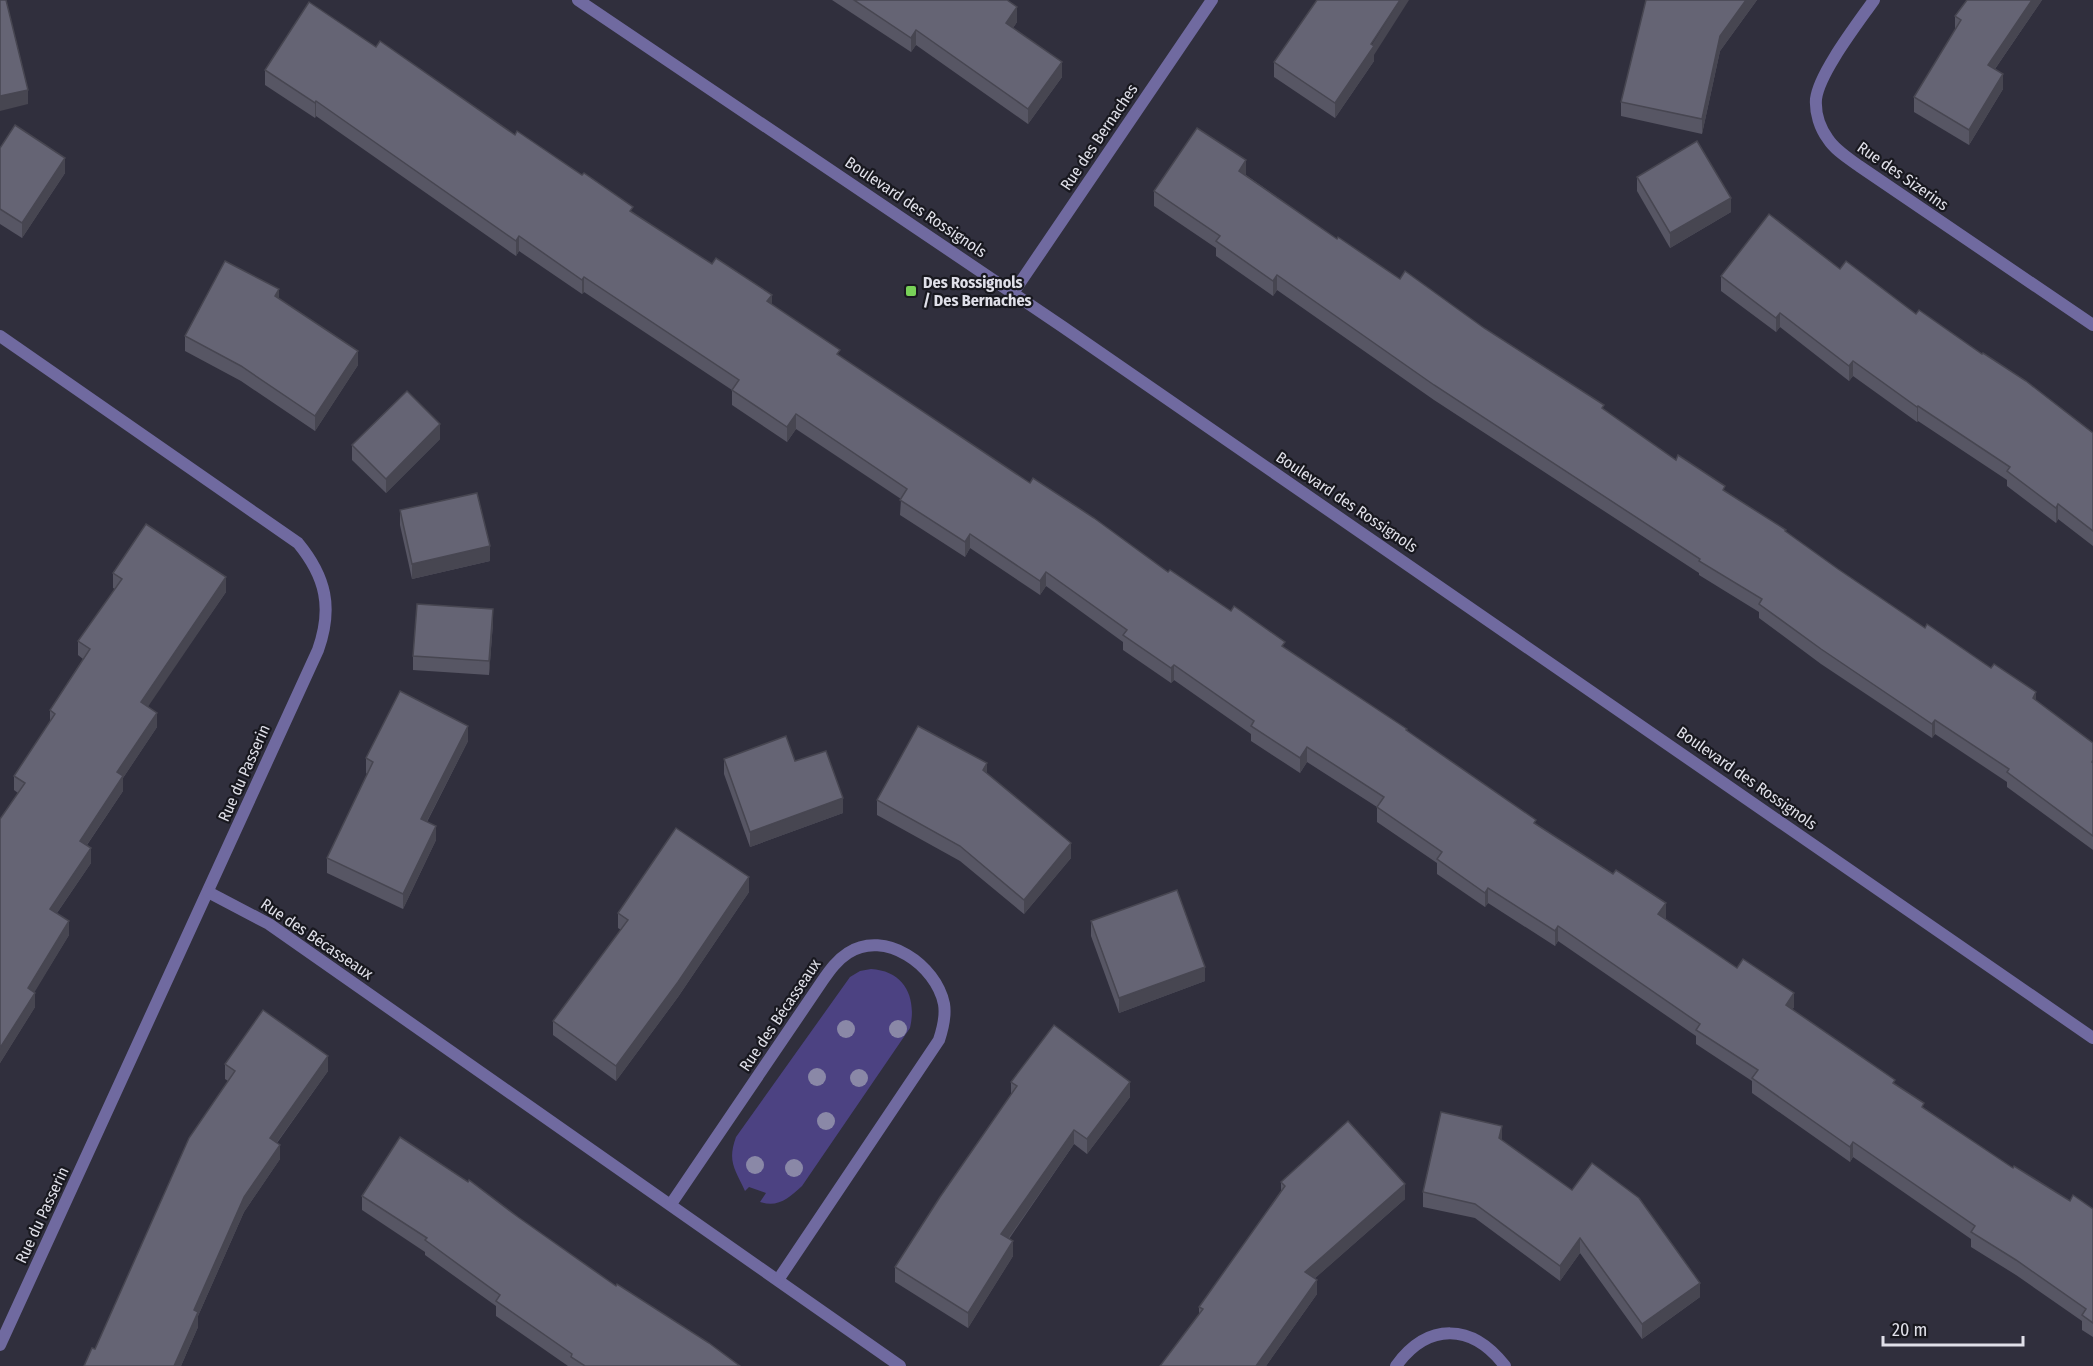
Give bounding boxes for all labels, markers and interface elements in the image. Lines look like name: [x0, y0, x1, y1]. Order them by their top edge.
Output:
street label: Rue des Bernaches: [1056, 80, 1142, 194]
street label: Rue des Sizerins: [1854, 138, 1952, 214]
street label: Boulevard des Rossignols: [842, 153, 991, 262]
place label: Des Rossignols / Des Bernaches: [923, 273, 1032, 310]
marker: Des Rossignols / Des Bernaches: [904, 284, 918, 298]
street label: Boulevard des Rossignols: [1273, 448, 1422, 557]
street label: Rue du Passerin: [214, 722, 274, 824]
street label: Boulevard des Rossignols: [1673, 722, 1821, 834]
street label: Rue des Bécasseaux: [257, 894, 377, 984]
street label: Rue des Bécasseaux: [735, 955, 825, 1075]
street label: Rue du Passerin: [11, 1164, 73, 1266]
scale bar: [1883, 1309, 2022, 1347]
text: 20 m: [1892, 1319, 1927, 1341]

